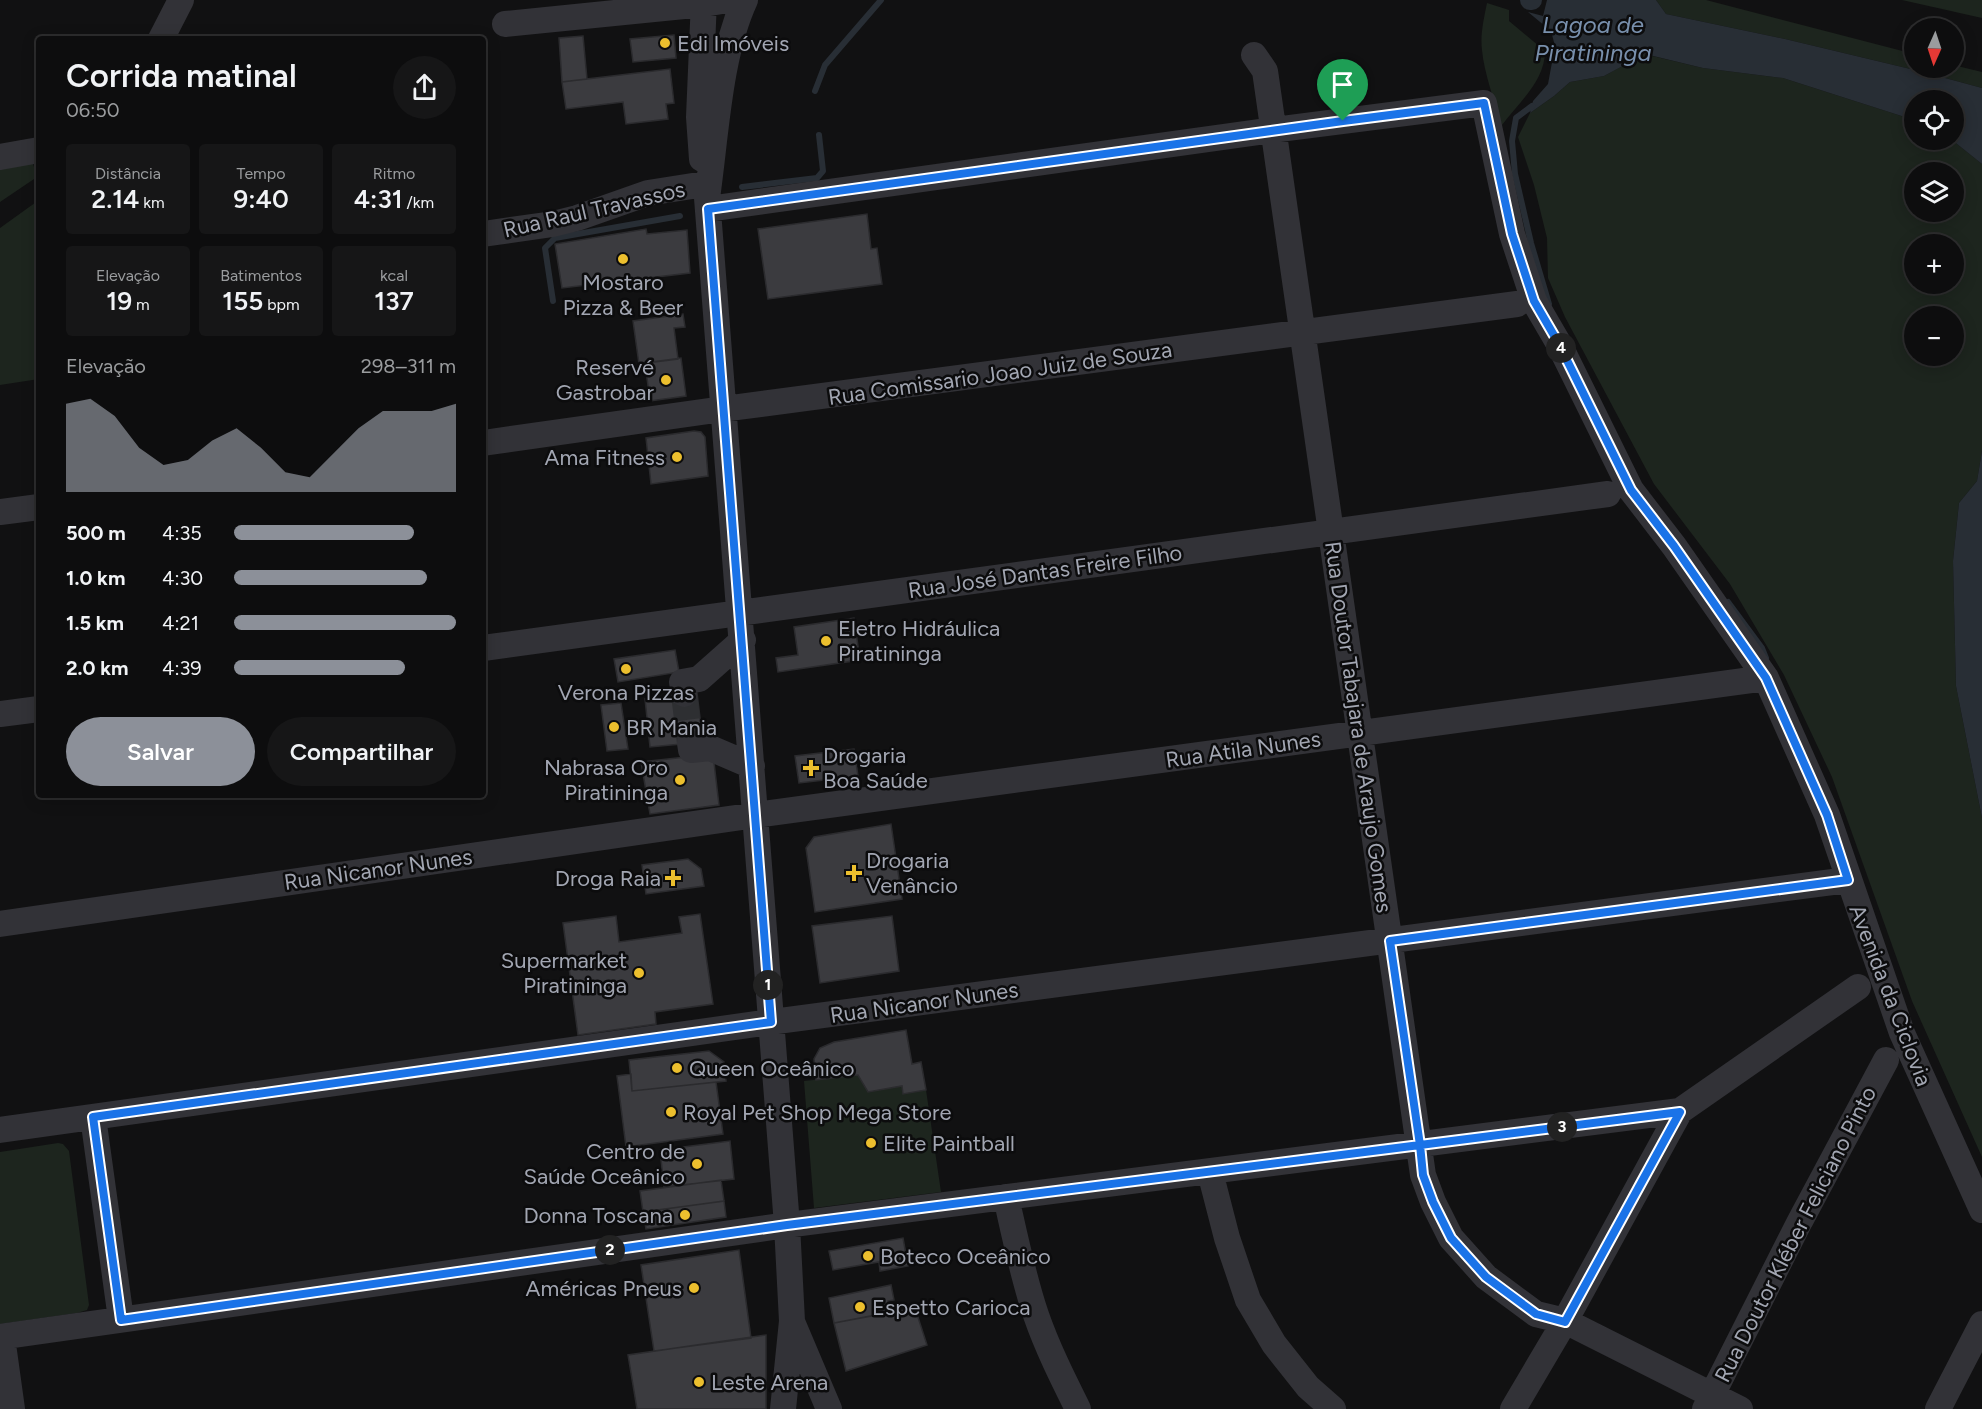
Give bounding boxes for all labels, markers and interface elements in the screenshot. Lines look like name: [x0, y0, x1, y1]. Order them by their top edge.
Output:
water label: Lagoa de Piratininga: [1534, 10, 1652, 67]
north arrow: [1904, 18, 1964, 78]
map controls: [1904, 18, 1964, 366]
place label: Edi Imóveis: [677, 30, 789, 57]
marker: Edi Imóveis: [658, 36, 672, 50]
text: Corrida matinal: [66, 56, 297, 95]
button: share: [393, 56, 456, 119]
pin: [1317, 59, 1368, 121]
icon: arrive: [1326, 68, 1359, 101]
button: locate: [1904, 90, 1964, 150]
text: 06:50: [66, 98, 120, 122]
button: layers: [1904, 162, 1964, 222]
text: Distância: [95, 164, 161, 183]
text: Tempo: [237, 164, 285, 183]
text: Ritmo: [373, 164, 415, 183]
street label: Rua Raul Travassos: [501, 175, 688, 244]
text: 2.14: [91, 183, 139, 215]
text: 9:40: [233, 183, 289, 215]
text: 4:31: [354, 183, 403, 215]
text: km: [139, 193, 165, 212]
text: /km: [403, 193, 434, 212]
button: +: [1904, 234, 1964, 294]
marker: Mostaro Pizza & Beer: [616, 252, 630, 266]
text: Elevação: [96, 266, 160, 285]
text: Batimentos: [220, 266, 302, 285]
text: kcal: [380, 266, 408, 285]
place label: Mostaro Pizza & Beer: [563, 269, 684, 321]
text: 19: [106, 285, 132, 317]
text: 155: [222, 285, 263, 317]
text: 137: [374, 285, 414, 317]
text: m: [132, 295, 150, 314]
text: bpm: [263, 295, 300, 314]
button: −: [1904, 306, 1964, 366]
pin: 4: [1546, 333, 1576, 363]
street label: Rua Comissario Joao Juiz de Souza: [826, 336, 1174, 411]
text: 4: [1556, 338, 1566, 357]
text: Elevação: [66, 354, 146, 378]
text: 298–311 m: [361, 354, 456, 378]
place label: Reservé Gastrobar: [556, 354, 655, 406]
marker: Reservé Gastrobar: [659, 373, 673, 387]
place label: Ama Fitness: [545, 444, 665, 471]
marker: Ama Fitness: [670, 450, 684, 464]
text: 500 m: [66, 521, 126, 545]
text: 4:35: [162, 521, 202, 545]
street label: Rua José Dantas Freire Filho: [906, 539, 1184, 604]
street label: Rua Doutor Tabajara de Araujo Gomes: [1319, 540, 1398, 915]
text: 1.0 km: [66, 566, 125, 590]
text: 4:30: [162, 566, 203, 590]
text: 1.5 km: [66, 611, 124, 635]
text: 4:21: [162, 611, 199, 635]
place label: Eletro Hidráulica Piratininga: [838, 615, 1000, 667]
marker: Eletro Hidráulica Piratininga: [819, 634, 833, 648]
text: 2.0 km: [66, 656, 128, 680]
text: 4:39: [162, 656, 202, 680]
marker: Verona Pizzas: [619, 662, 633, 676]
place label: Verona Pizzas: [558, 679, 694, 706]
place label: BR Mania: [626, 714, 717, 741]
button: Salvar: [66, 717, 255, 786]
button: Compartilhar: [267, 717, 456, 786]
marker: BR Mania: [607, 720, 621, 734]
street label: Rua Atila Nunes: [1164, 725, 1322, 774]
place label: Drogaria Boa Saúde: [823, 742, 928, 794]
place label: Nabrasa Oro Piratininga: [544, 754, 668, 806]
marker: Drogaria Boa Saúde: [804, 761, 818, 775]
marker: Nabrasa Oro Piratininga: [673, 773, 687, 787]
street label: Rua Nicanor Nunes: [282, 843, 474, 896]
place label: Drogaria Venâncio: [866, 847, 958, 899]
place label: Droga Raia: [555, 865, 661, 892]
marker: Drogaria Venâncio: [847, 866, 861, 880]
marker: Droga Raia: [666, 871, 680, 885]
street label: Avenida da Ciclovia: [1843, 901, 1938, 1090]
place label: Supermarket Piratininga: [501, 947, 627, 999]
marker: Supermarket Piratininga: [632, 966, 646, 980]
pin: 1: [753, 970, 783, 1000]
text: 1: [765, 975, 771, 994]
street label: Rua Nicanor Nunes: [828, 976, 1020, 1029]
place label: Queen Oceânico: [689, 1055, 854, 1082]
marker: Queen Oceânico: [670, 1061, 684, 1075]
street label: Rua Doutor Kléber Feliciano Pinto: [1709, 1082, 1882, 1387]
place label: Royal Pet Shop Mega Store: [683, 1099, 951, 1126]
marker: Royal Pet Shop Mega Store: [664, 1105, 678, 1119]
pin: 3: [1547, 1112, 1577, 1142]
text: 3: [1558, 1117, 1566, 1136]
place label: Elite Paintball: [883, 1130, 1015, 1157]
marker: Elite Paintball: [864, 1136, 878, 1150]
place label: Centro de Saúde Oceânico: [523, 1138, 685, 1190]
marker: Centro de Saúde Oceânico: [690, 1157, 704, 1171]
place label: Donna Toscana: [523, 1202, 673, 1229]
marker: Donna Toscana: [678, 1208, 692, 1222]
pin: 2: [595, 1235, 625, 1265]
text: 2: [605, 1240, 615, 1259]
place label: Boteco Oceânico: [880, 1243, 1051, 1270]
marker: Boteco Oceânico: [861, 1249, 875, 1263]
place label: Américas Pneus: [526, 1275, 682, 1302]
marker: Américas Pneus: [687, 1281, 701, 1295]
place label: Espetto Carioca: [872, 1294, 1031, 1321]
marker: Espetto Carioca: [853, 1300, 867, 1314]
place label: Leste Arena: [711, 1369, 828, 1396]
marker: Leste Arena: [692, 1375, 706, 1389]

